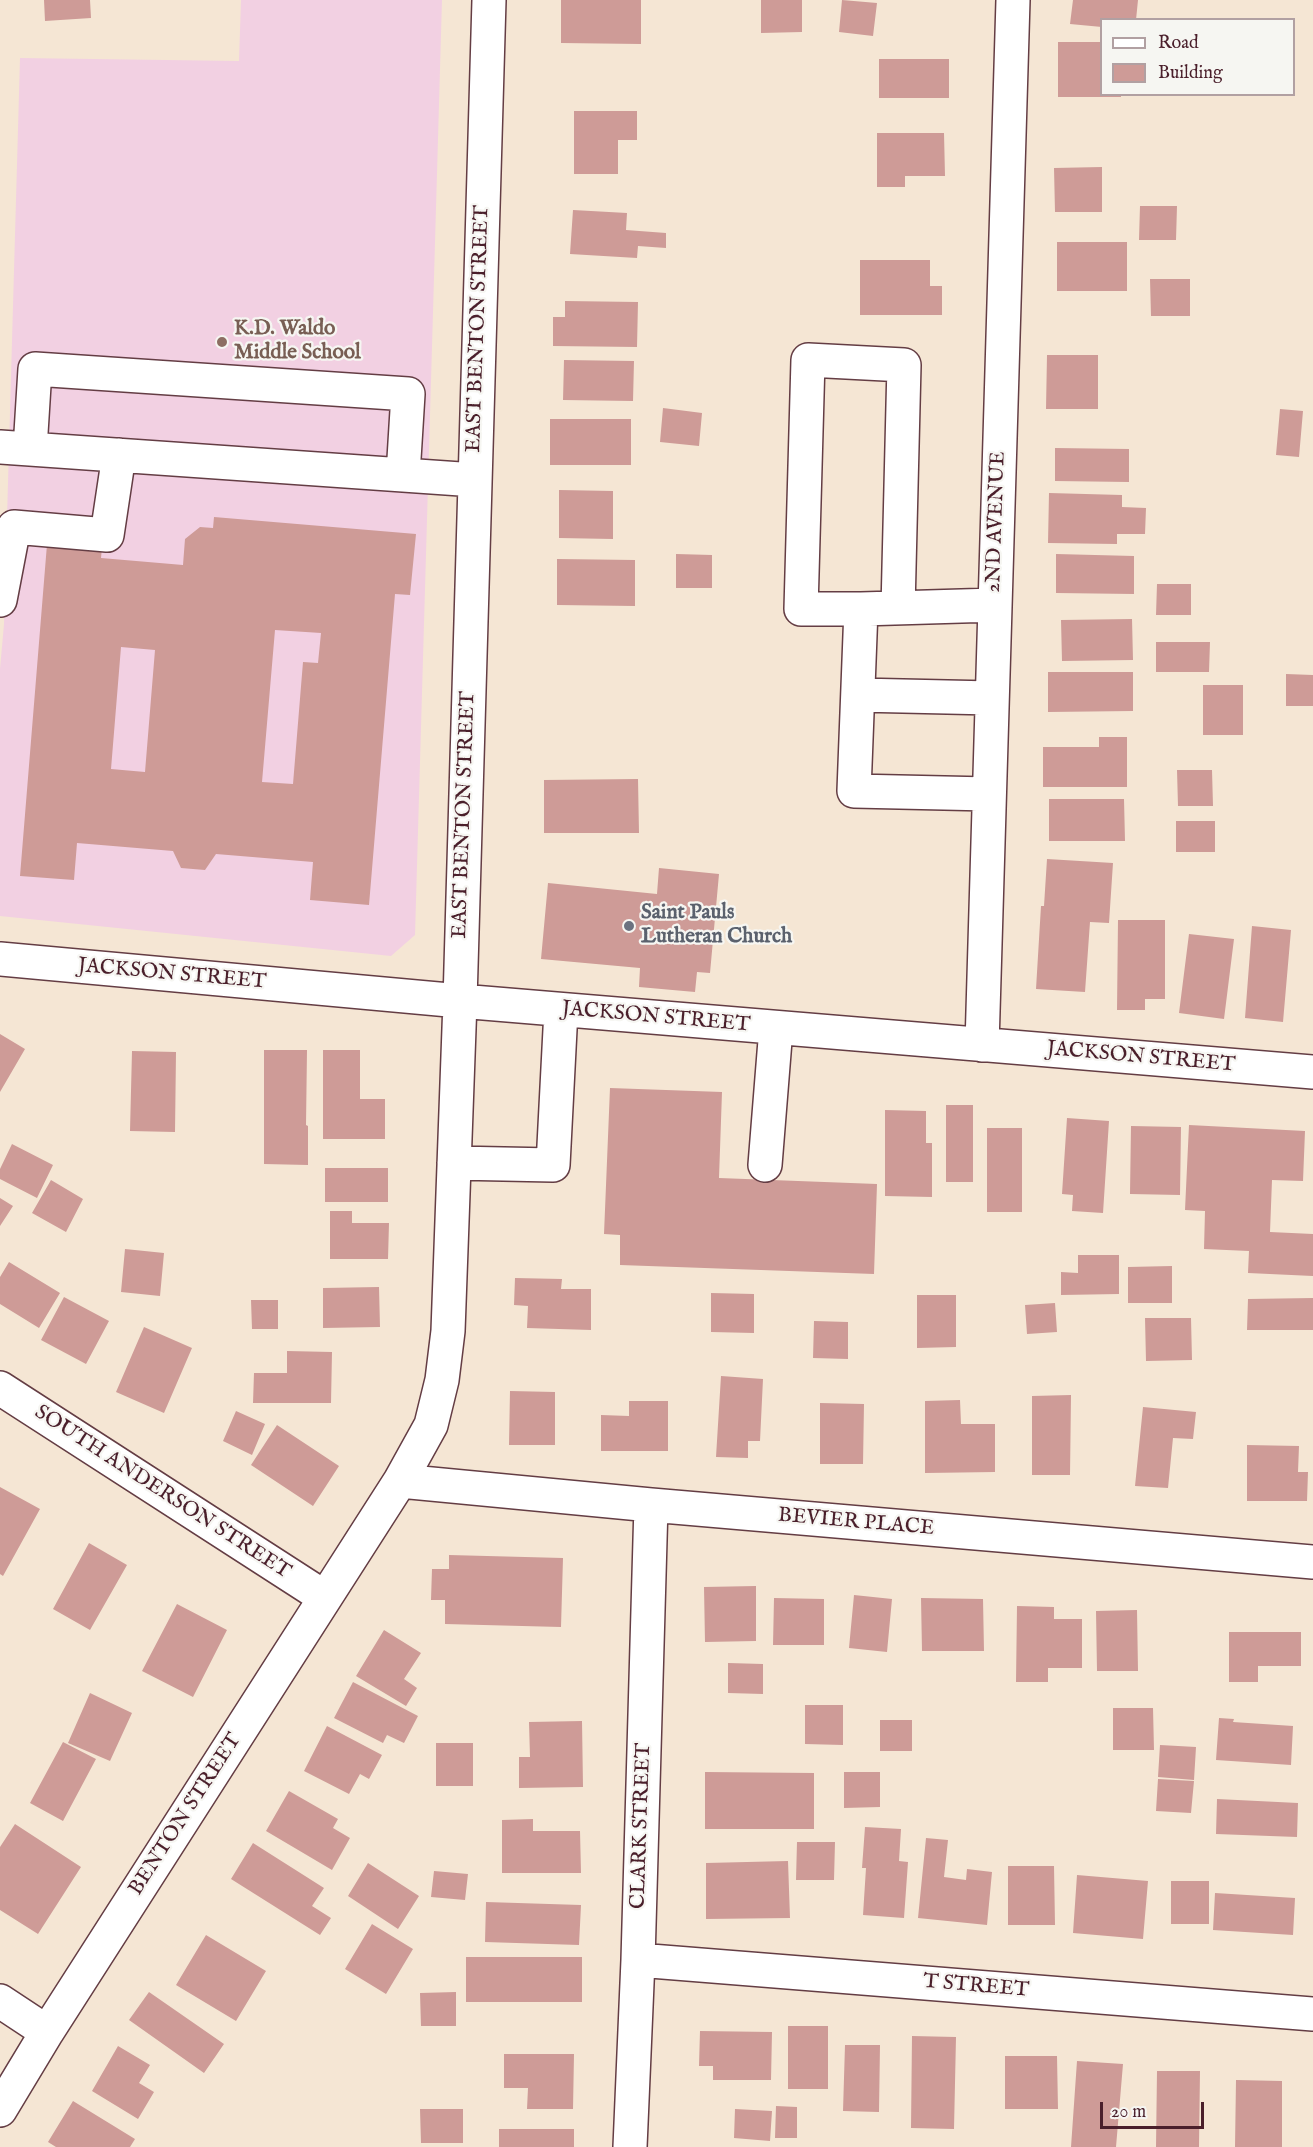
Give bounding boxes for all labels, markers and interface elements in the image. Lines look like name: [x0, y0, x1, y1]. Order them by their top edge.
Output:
legend: [1100, 18, 1295, 96]
text: Road: [1158, 32, 1199, 55]
text: Building: [1158, 62, 1223, 85]
street label: EAST BENTON STREET: [462, 205, 496, 453]
place label: K.D. Waldo Middle School: [234, 317, 361, 367]
marker: K.D. Waldo Middle School: [215, 335, 229, 349]
street label: 2ND AVENUE: [982, 451, 1012, 593]
street label: EAST BENTON STREET: [448, 691, 482, 939]
place label: Saint Pauls Lutheran Church: [641, 901, 792, 951]
marker: Saint Pauls Lutheran Church: [622, 919, 636, 933]
street label: JACKSON STREET: [77, 954, 267, 996]
street label: JACKSON STREET: [561, 997, 751, 1039]
street label: JACKSON STREET: [1046, 1037, 1236, 1079]
street label: SOUTH ANDERSON STREET: [29, 1401, 295, 1585]
street label: BEVIER PLACE: [777, 1504, 935, 1542]
street label: BENTON STREET: [124, 1729, 248, 1901]
street label: CLARK STREET: [627, 1743, 657, 1909]
street label: T STREET: [922, 1970, 1030, 2004]
scale bar: [1103, 2090, 1206, 2128]
text: 20 m: [1111, 2101, 1146, 2124]

